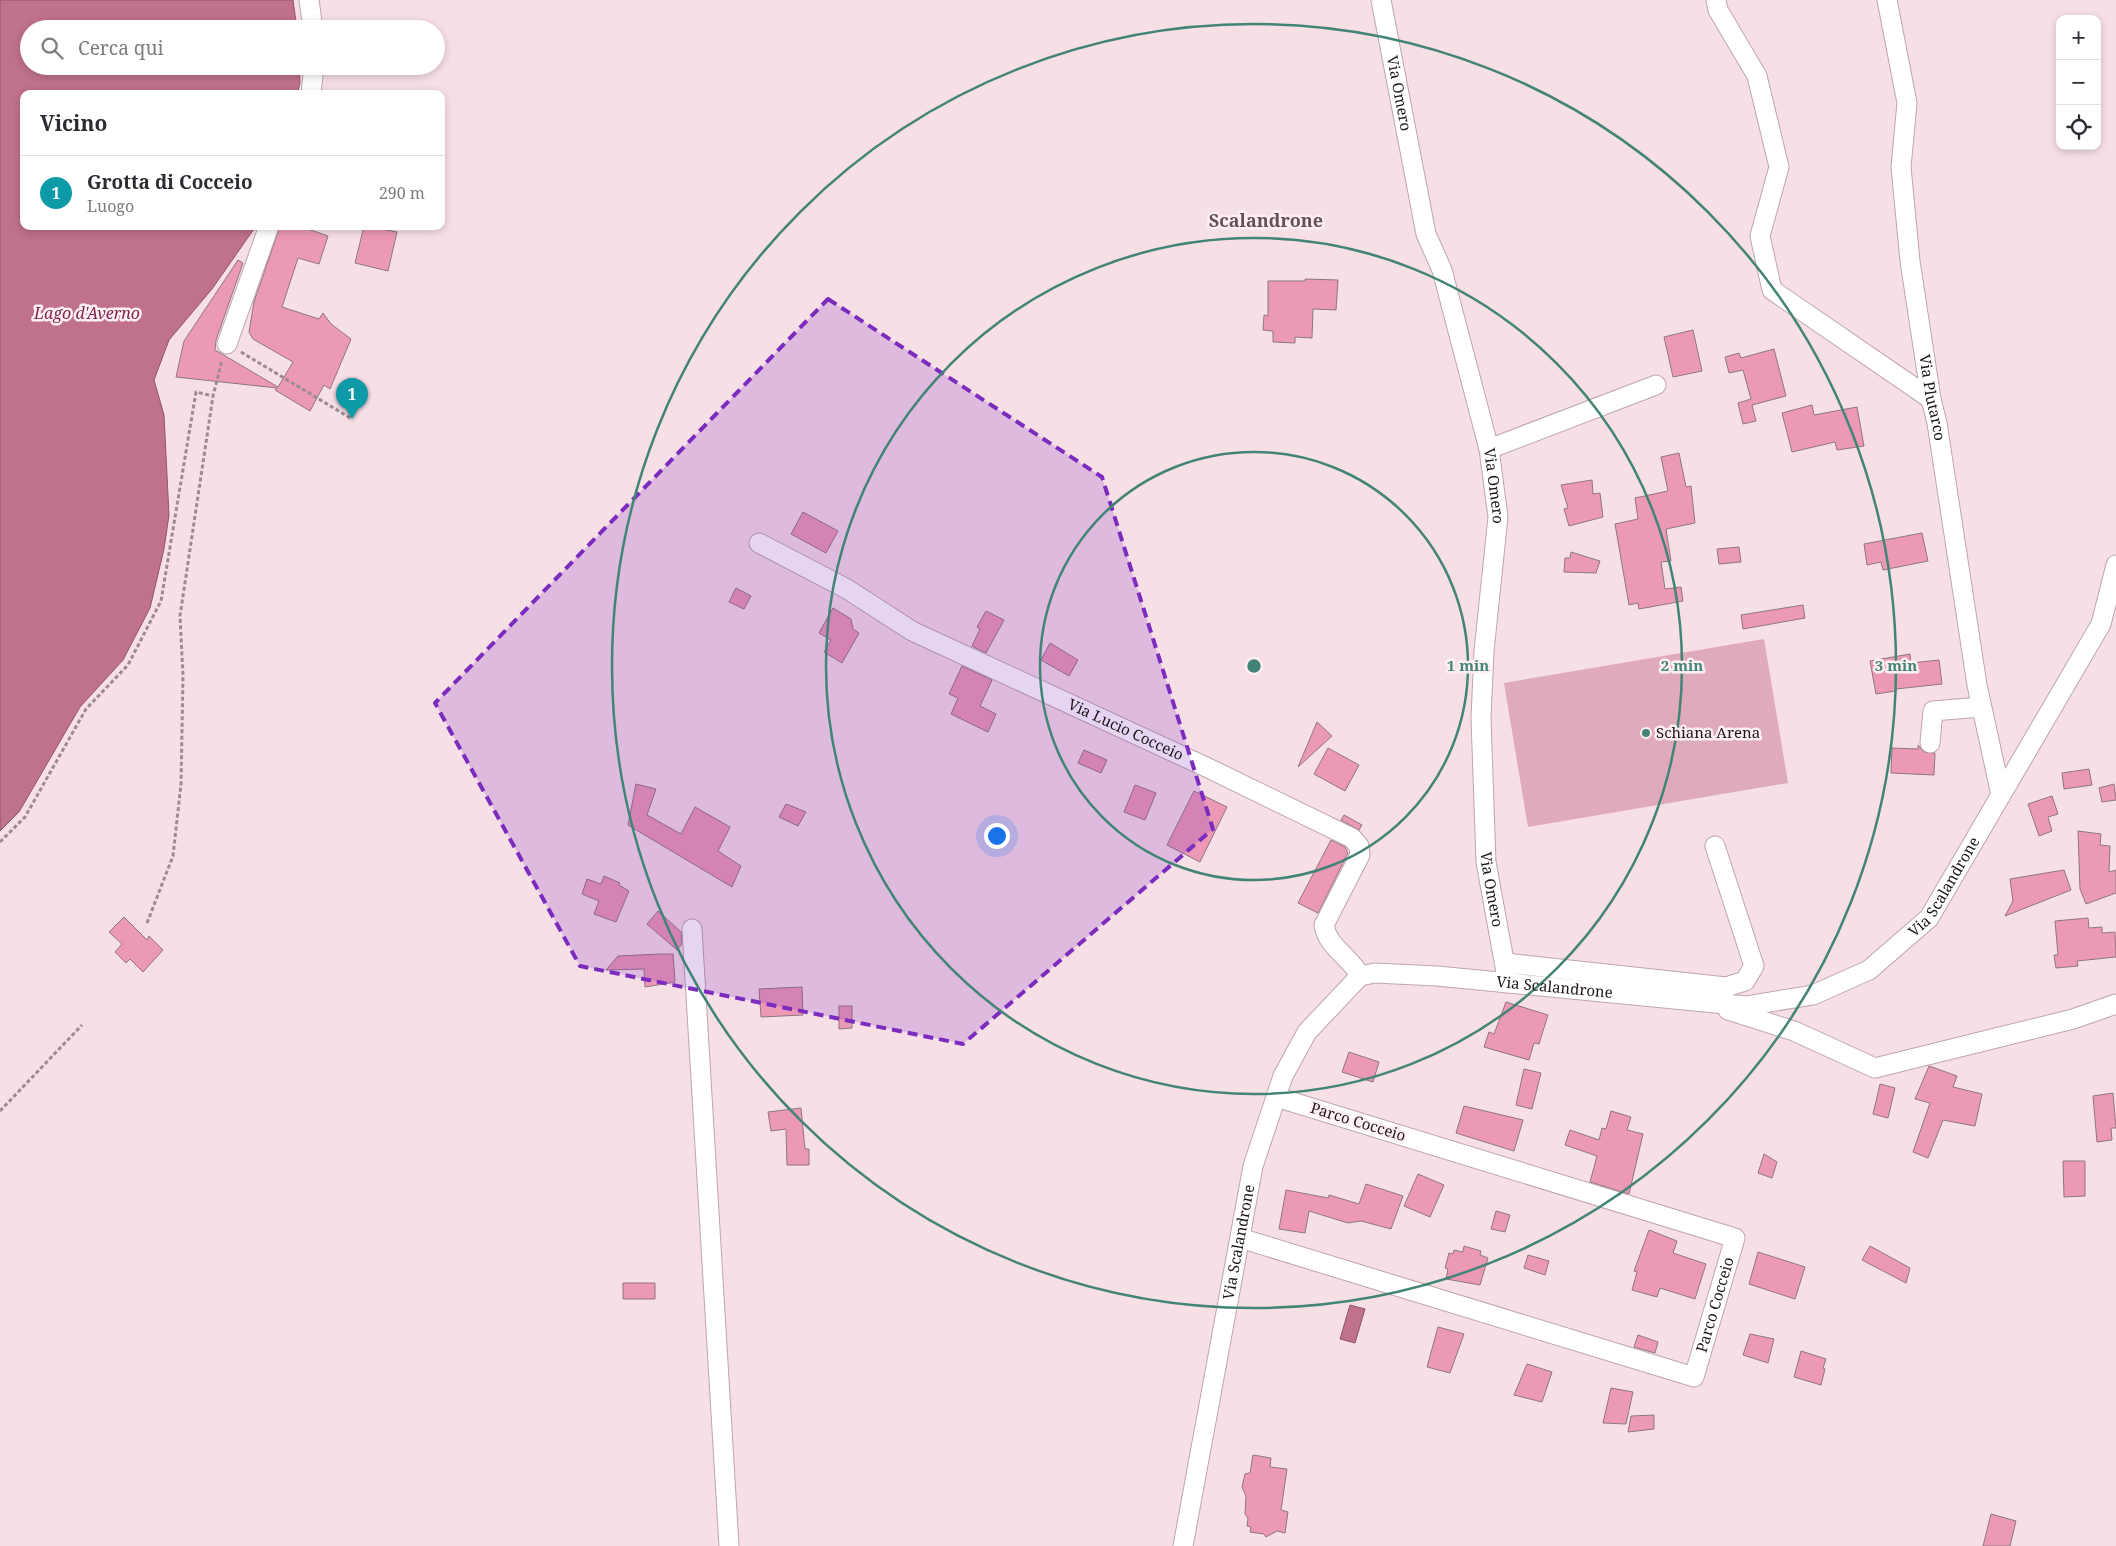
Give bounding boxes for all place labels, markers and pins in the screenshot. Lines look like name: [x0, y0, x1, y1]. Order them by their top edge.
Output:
pin: 1: [336, 378, 368, 419]
centre of rings: [1245, 657, 1263, 675]
place label: Schiana Arena: [1656, 722, 1760, 742]
marker: Schiana Arena: [1640, 727, 1652, 739]

